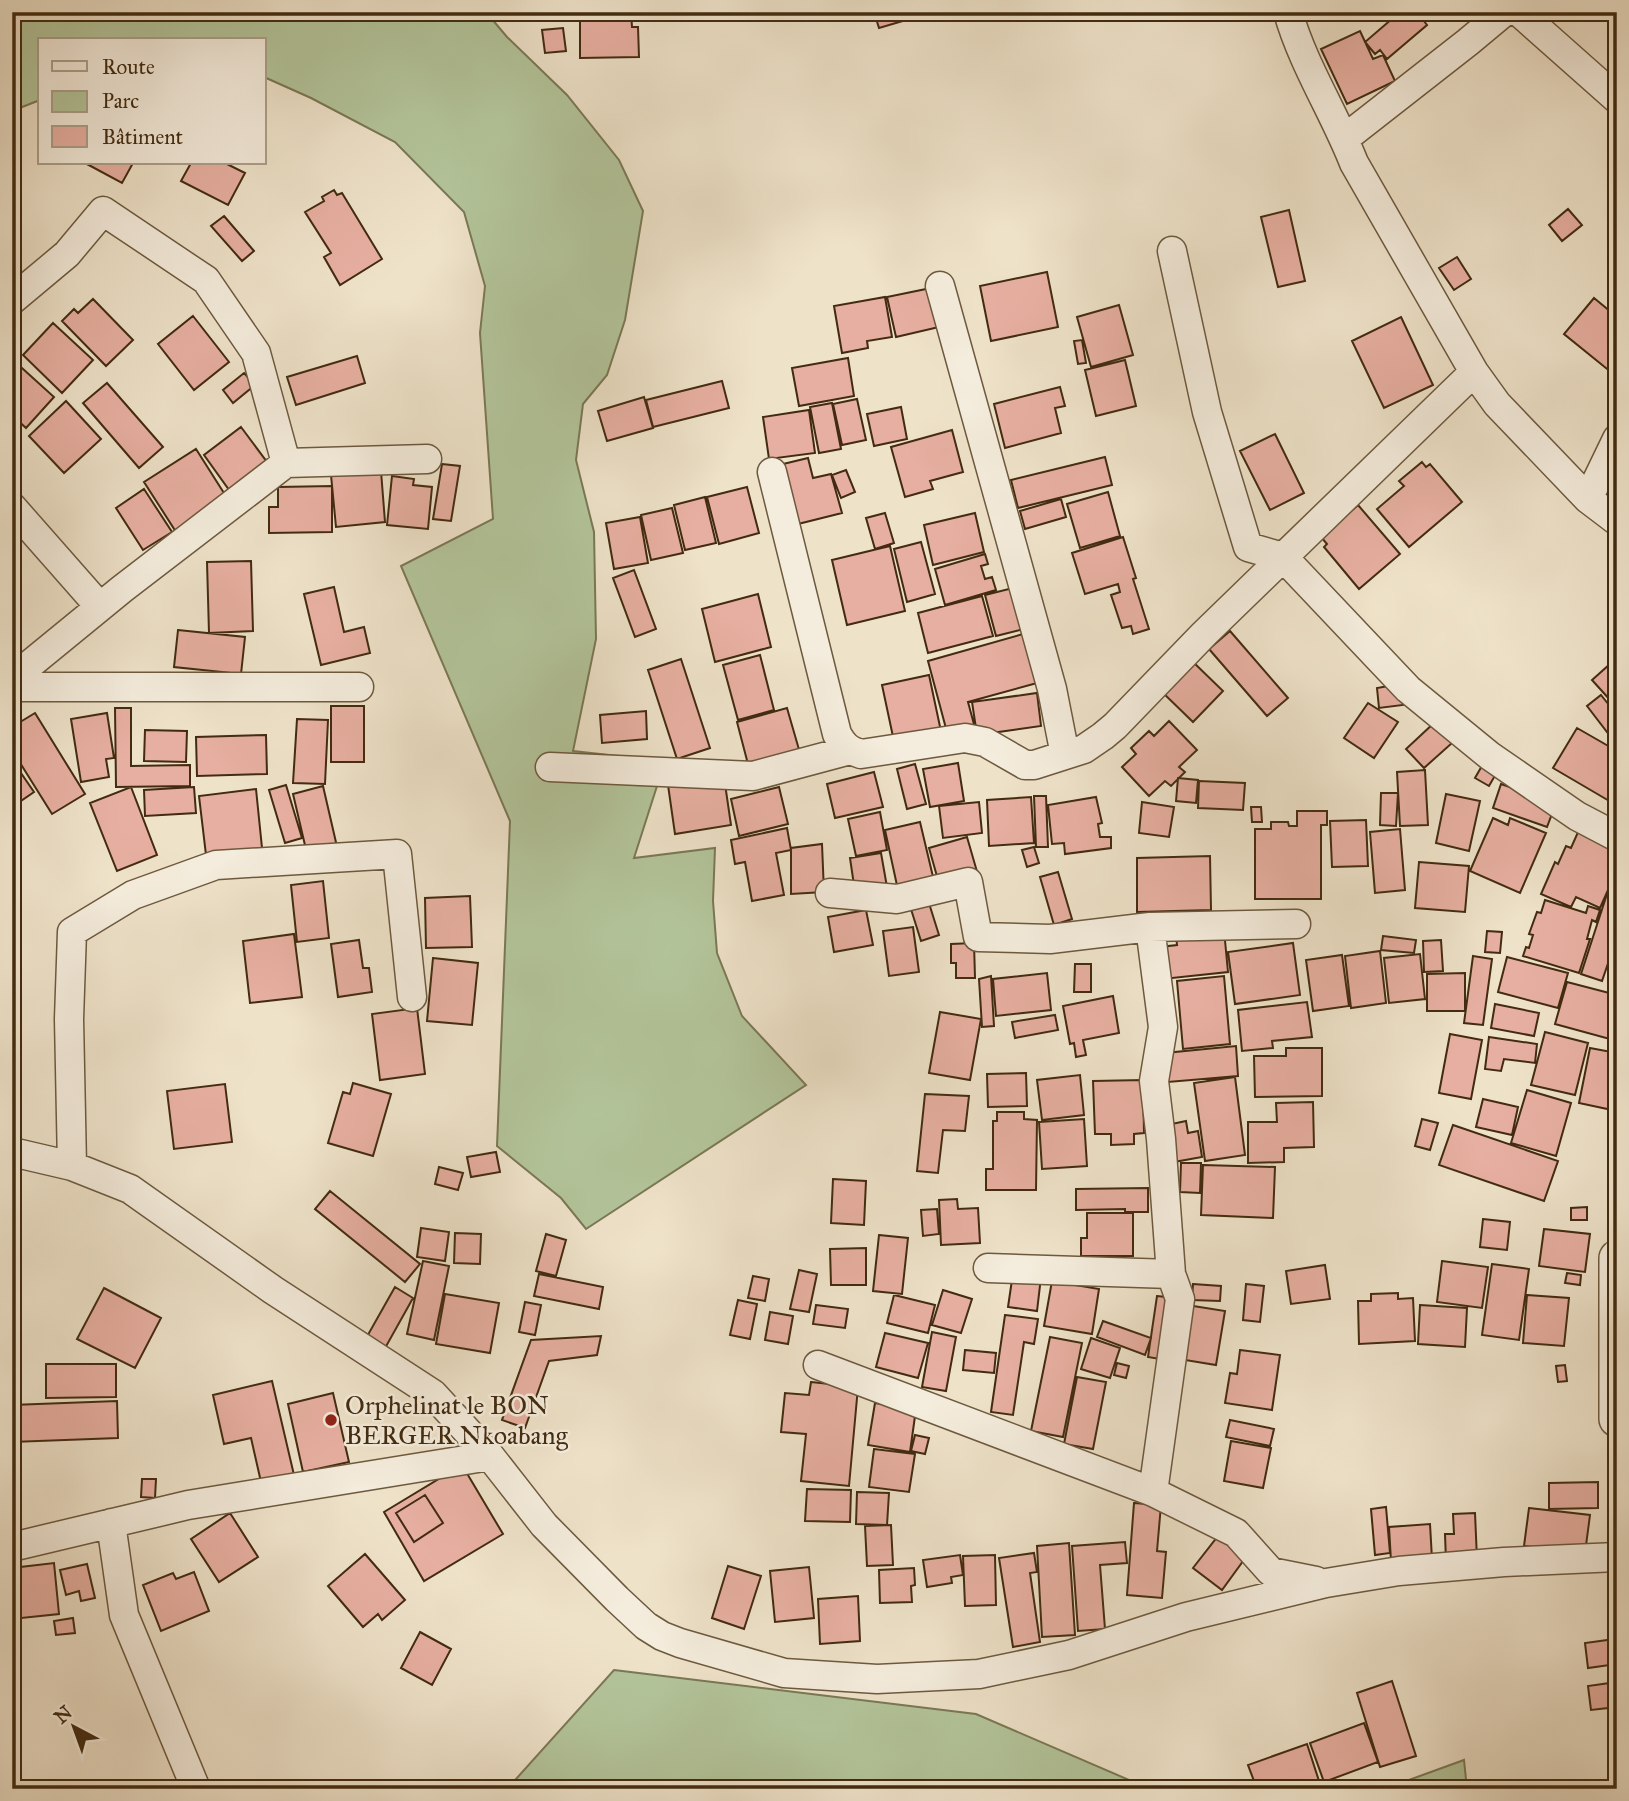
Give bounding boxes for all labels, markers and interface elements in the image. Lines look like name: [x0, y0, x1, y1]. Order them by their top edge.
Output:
legend: [38, 38, 266, 164]
text: Route: [102, 54, 155, 80]
text: Parc: [102, 88, 139, 114]
text: Bâtiment: [102, 124, 184, 150]
place label: Orphelinat le BON BERGER Nkoabang: [345, 1389, 569, 1451]
marker: Orphelinat le BON BERGER Nkoabang: [323, 1412, 339, 1428]
north arrow: [38, 1692, 108, 1762]
text: N: [50, 1701, 77, 1729]

